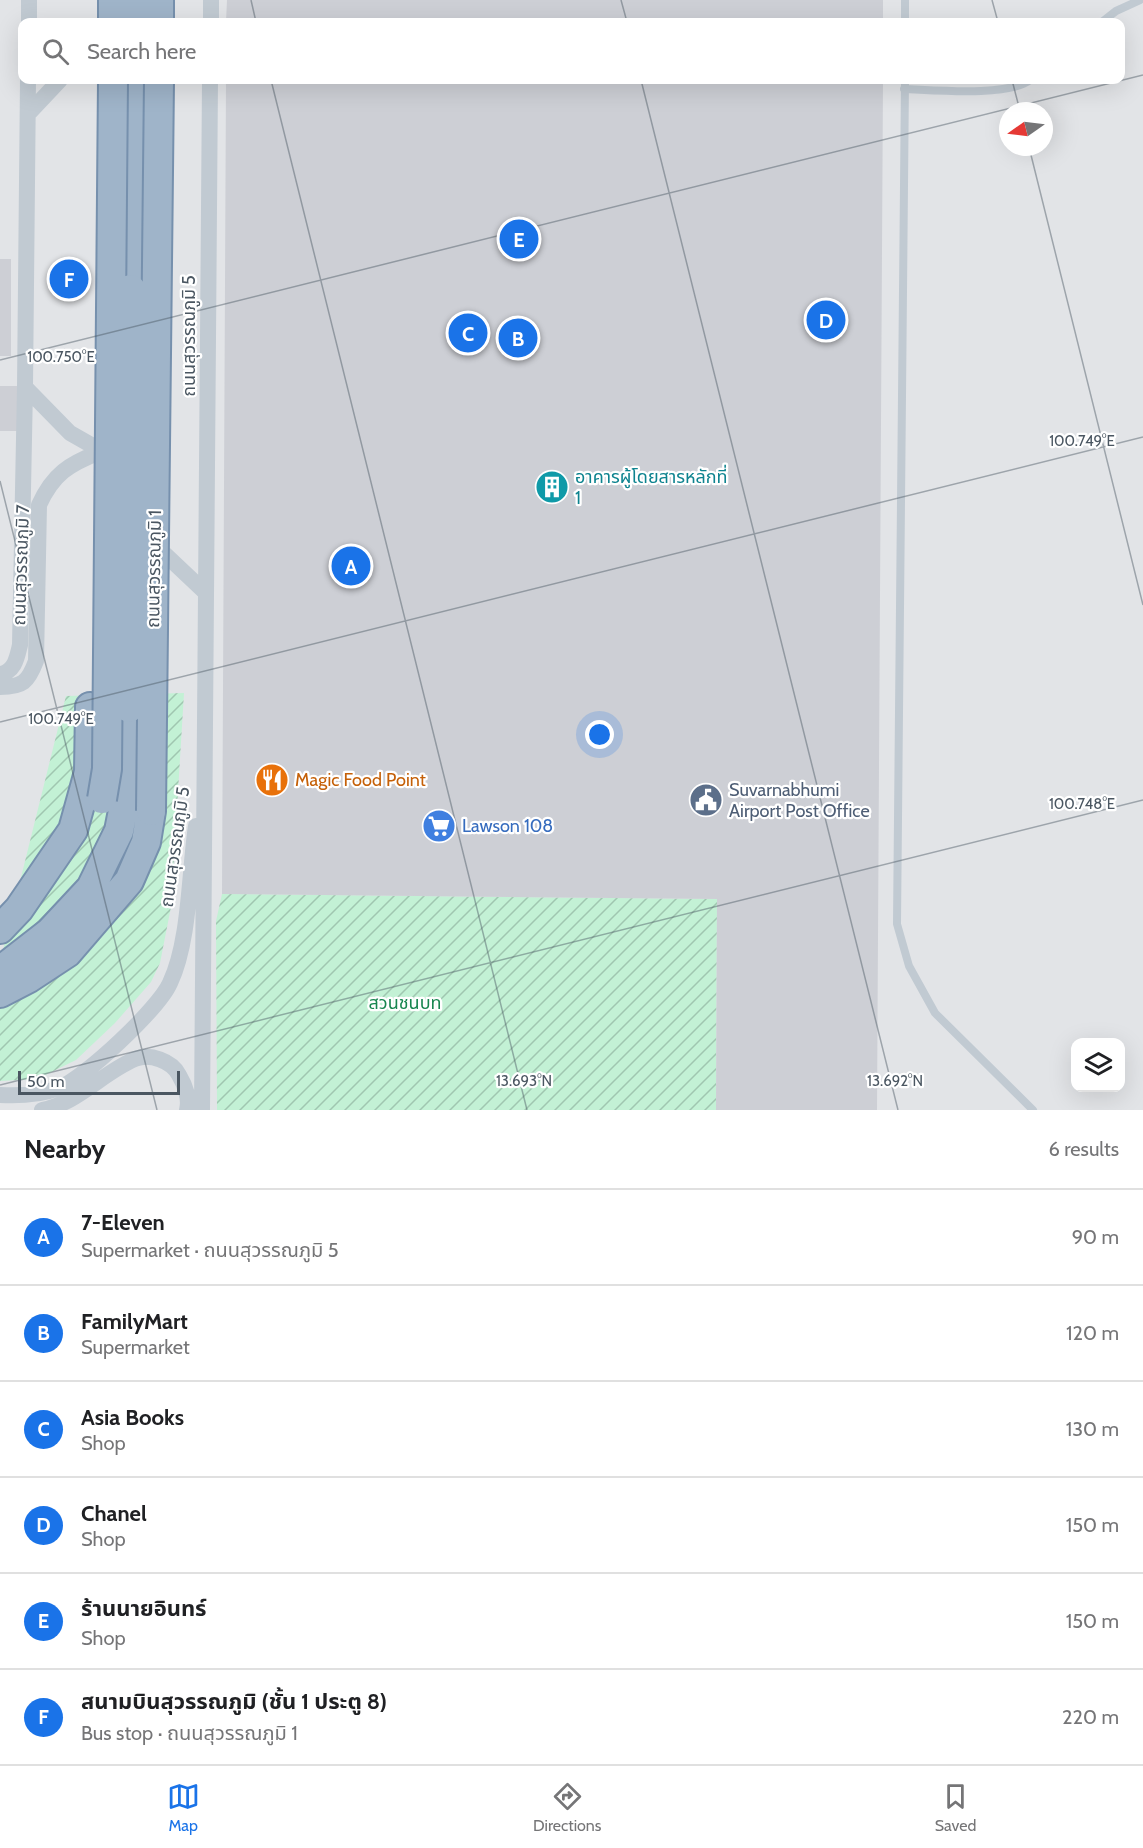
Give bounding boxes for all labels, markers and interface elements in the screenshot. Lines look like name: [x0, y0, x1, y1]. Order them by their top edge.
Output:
search box: [18, 18, 1125, 84]
icon: search: [39, 35, 72, 68]
text: Search here: [87, 38, 196, 65]
north arrow: [999, 102, 1053, 156]
pin: E: [500, 216, 538, 262]
pin: F: [50, 256, 88, 302]
street label: ถนนสุวรรณภูมิ 5: [178, 275, 201, 397]
pin: D: [806, 298, 846, 342]
pin: C: [448, 310, 488, 356]
pin: B: [498, 316, 538, 360]
text: 100.750°E: [27, 348, 95, 366]
text: 100.749°E: [1049, 432, 1115, 450]
place label: อาคารผู้โดยสารหลักที่ 1: [575, 464, 728, 509]
building icon: อาคารผู้โดยสารหลักที่ 1: [534, 469, 570, 505]
street label: ถนนสุวรรณภูมิ 7: [8, 504, 35, 626]
street label: ถนนสุวรรณภูมิ 1: [142, 510, 167, 628]
pin: A: [332, 544, 370, 588]
text: 100.749°E: [28, 710, 94, 728]
your location: [585, 720, 614, 749]
restaurant icon: Magic Food Point: [254, 762, 290, 798]
place label: Magic Food Point: [295, 769, 426, 791]
place label: Suvarnabhumi Airport Post Office: [729, 779, 870, 822]
public building icon: Suvarnabhumi Airport Post Office: [688, 782, 724, 818]
street label: ถนนสุวรรณภูมิ 5: [156, 785, 195, 909]
text: 100.748°E: [1049, 795, 1115, 813]
supermarket icon: Lawson 108: [421, 808, 457, 844]
place label: Lawson 108: [462, 815, 553, 837]
park label: สวนชนบท: [369, 992, 441, 1014]
map controls: [1071, 1038, 1125, 1092]
button: layers: [1071, 1038, 1125, 1092]
scale bar: [18, 1068, 180, 1096]
text: 50 m: [27, 1072, 64, 1091]
text: 13.693°N: [496, 1072, 552, 1090]
text: 13.692°N: [867, 1072, 923, 1090]
text: Nearby: [24, 1133, 105, 1165]
text: 6 results: [1048, 1137, 1119, 1161]
text: 7-Eleven: [81, 1209, 165, 1236]
text: A: [37, 1225, 50, 1249]
text: 90 m: [1072, 1225, 1119, 1249]
text: Supermarket · ถนนสุวรรณภูมิ 5: [81, 1238, 339, 1262]
text: FamilyMart: [81, 1308, 188, 1335]
text: B: [37, 1321, 50, 1345]
text: 120 m: [1066, 1321, 1119, 1345]
text: Supermarket: [81, 1335, 190, 1359]
text: Asia Books: [81, 1404, 184, 1431]
text: C: [37, 1417, 50, 1441]
text: 130 m: [1066, 1417, 1119, 1441]
text: Shop: [81, 1431, 126, 1455]
text: Chanel: [81, 1500, 147, 1527]
text: D: [36, 1513, 51, 1537]
text: 150 m: [1066, 1513, 1119, 1537]
text: Shop: [81, 1527, 126, 1551]
text: ร้านนายอินทร์: [81, 1595, 206, 1622]
text: E: [38, 1609, 49, 1633]
text: 150 m: [1066, 1609, 1119, 1633]
text: Shop: [81, 1626, 126, 1650]
text: สนามบินสุวรรณภูมิ (ชั้น 1 ประตู 8): [81, 1688, 387, 1715]
text: F: [38, 1705, 49, 1729]
text: 220 m: [1062, 1705, 1119, 1729]
text: Bus stop · ถนนสุวรรณภูมิ 1: [81, 1721, 298, 1745]
tab: Map: [167, 1780, 200, 1835]
tab: Directions: [533, 1780, 601, 1835]
tab: Saved: [935, 1780, 976, 1835]

